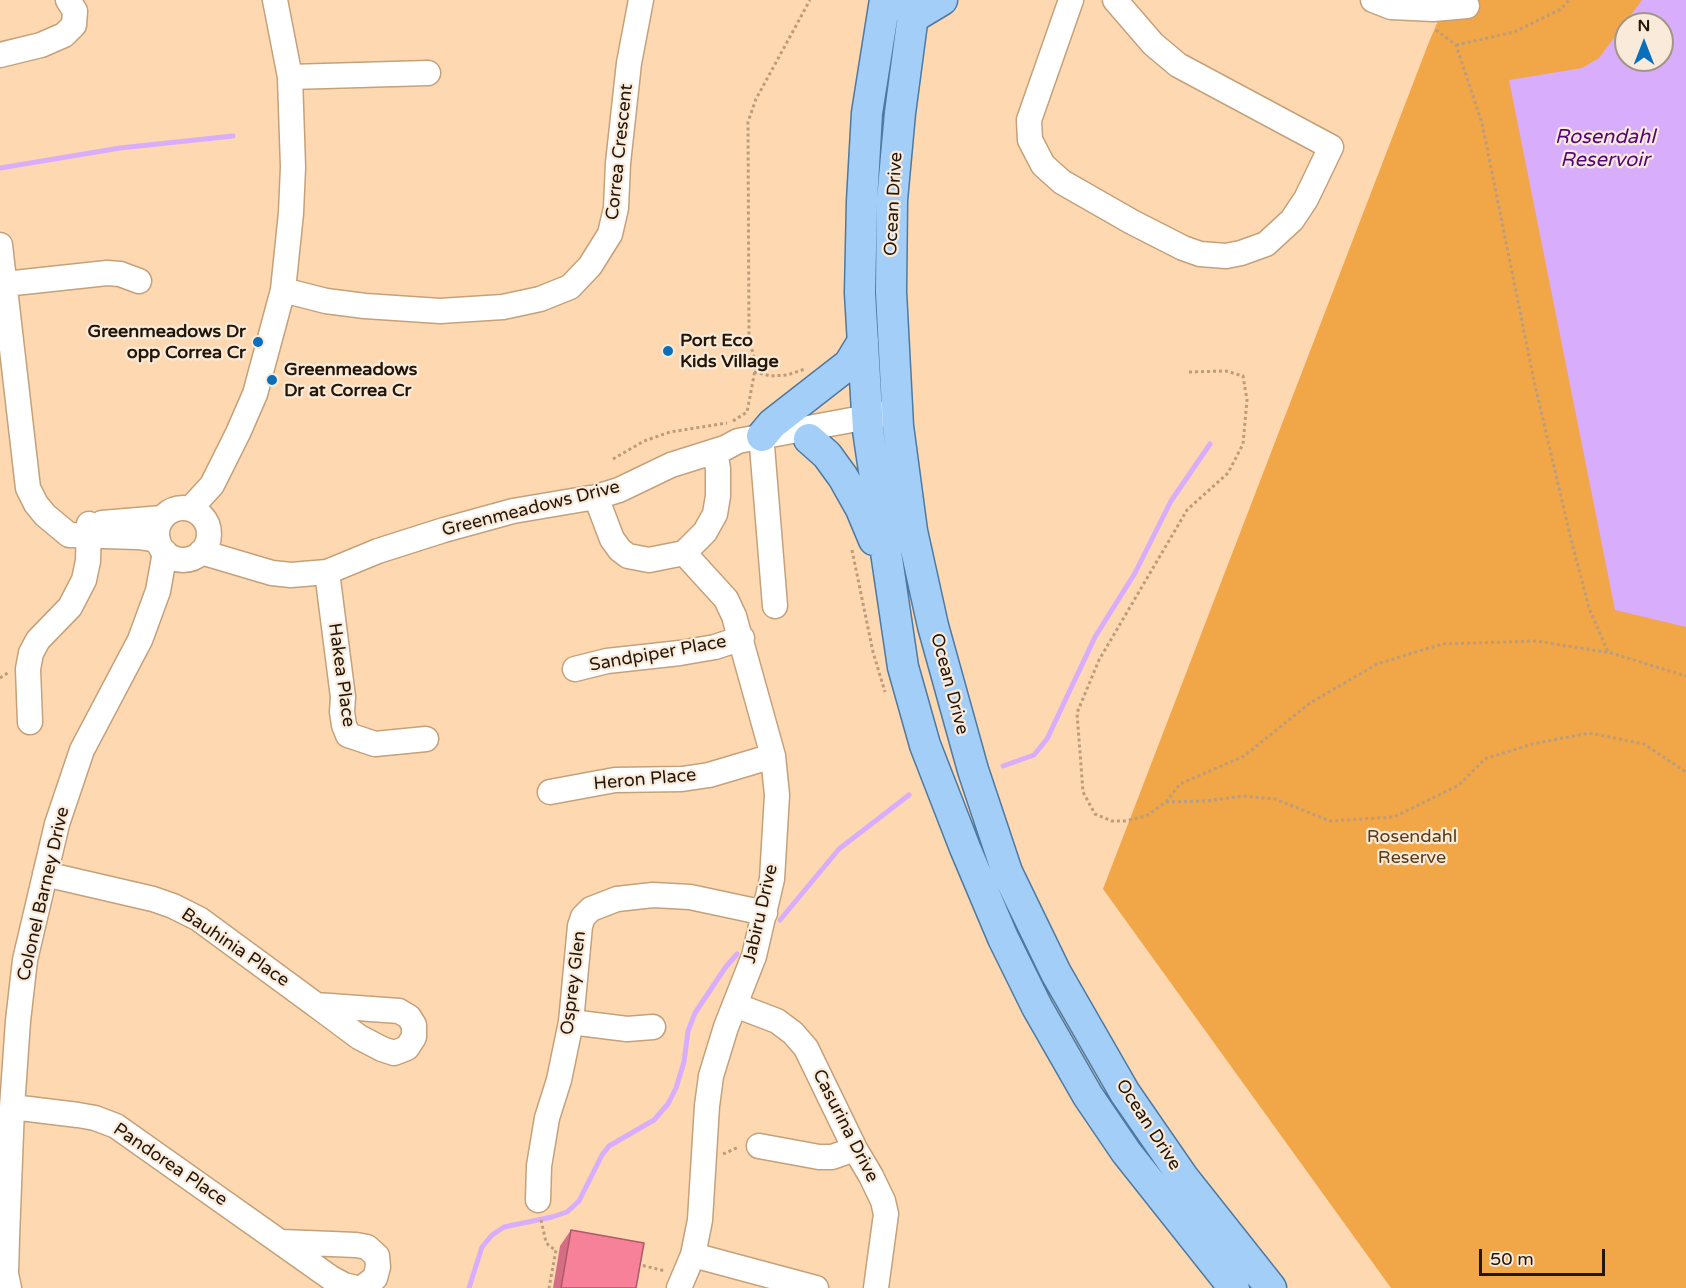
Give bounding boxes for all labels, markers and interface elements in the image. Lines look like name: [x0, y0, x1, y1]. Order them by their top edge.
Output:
north arrow: [1614, 12, 1674, 72]
text: N: [1638, 16, 1650, 36]
street label: Correa Crescent: [602, 83, 638, 221]
water label: Rosendahl Reservoir: [1555, 126, 1655, 173]
street label: Ocean Drive: [880, 151, 908, 257]
place label: Greenmeadows Dr opp Correa Cr: [88, 321, 246, 364]
place label: Port Eco Kids Village: [680, 330, 779, 372]
marker: Greenmeadows Dr opp Correa Cr: [251, 335, 265, 349]
marker: Port Eco Kids Village: [661, 344, 675, 358]
place label: Greenmeadows Dr at Correa Cr: [284, 359, 417, 401]
marker: Greenmeadows Dr at Correa Cr: [265, 373, 279, 387]
street label: Greenmeadows Drive: [440, 476, 622, 542]
street label: Hakea Place: [323, 622, 359, 728]
street label: Sandpiper Place: [588, 631, 728, 677]
street label: Ocean Drive: [925, 631, 973, 737]
street label: Heron Place: [593, 765, 697, 795]
street label: Colonel Barney Drive: [13, 805, 75, 983]
park label: Rosendahl Reserve: [1367, 826, 1457, 868]
street label: Jabiru Drive: [739, 862, 783, 966]
street label: Bauhinia Place: [177, 904, 293, 992]
street label: Osprey Glen: [557, 930, 591, 1036]
street label: Casurina Drive: [807, 1066, 883, 1186]
street label: Ocean Drive: [1111, 1075, 1185, 1175]
street label: Pandorea Place: [109, 1119, 231, 1211]
scale bar: [1482, 1237, 1608, 1275]
text: 50 m: [1490, 1248, 1534, 1270]

